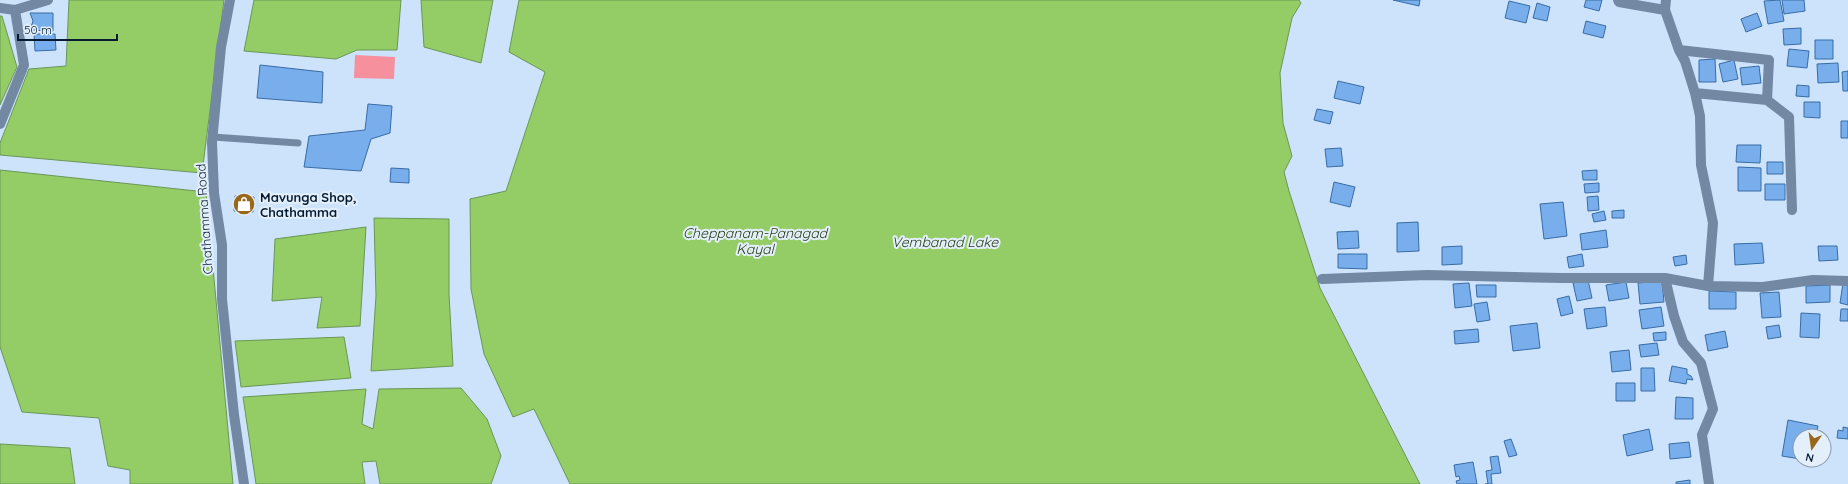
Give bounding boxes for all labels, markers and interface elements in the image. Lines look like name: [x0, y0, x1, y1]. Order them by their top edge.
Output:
scale bar: [18, 16, 117, 42]
text: 50 m: [24, 22, 52, 37]
street label: Chathamma Road: [192, 163, 216, 275]
place label: Mavunga Shop, Chathamma: [260, 189, 357, 220]
shop icon: Mavunga Shop, Chathamma: [231, 191, 257, 217]
water label: Cheppanam-Panagad Kayal: [683, 224, 829, 258]
water label: Vembanad Lake: [892, 233, 999, 251]
north arrow: [1792, 428, 1832, 468]
text: N: [1804, 450, 1815, 465]

